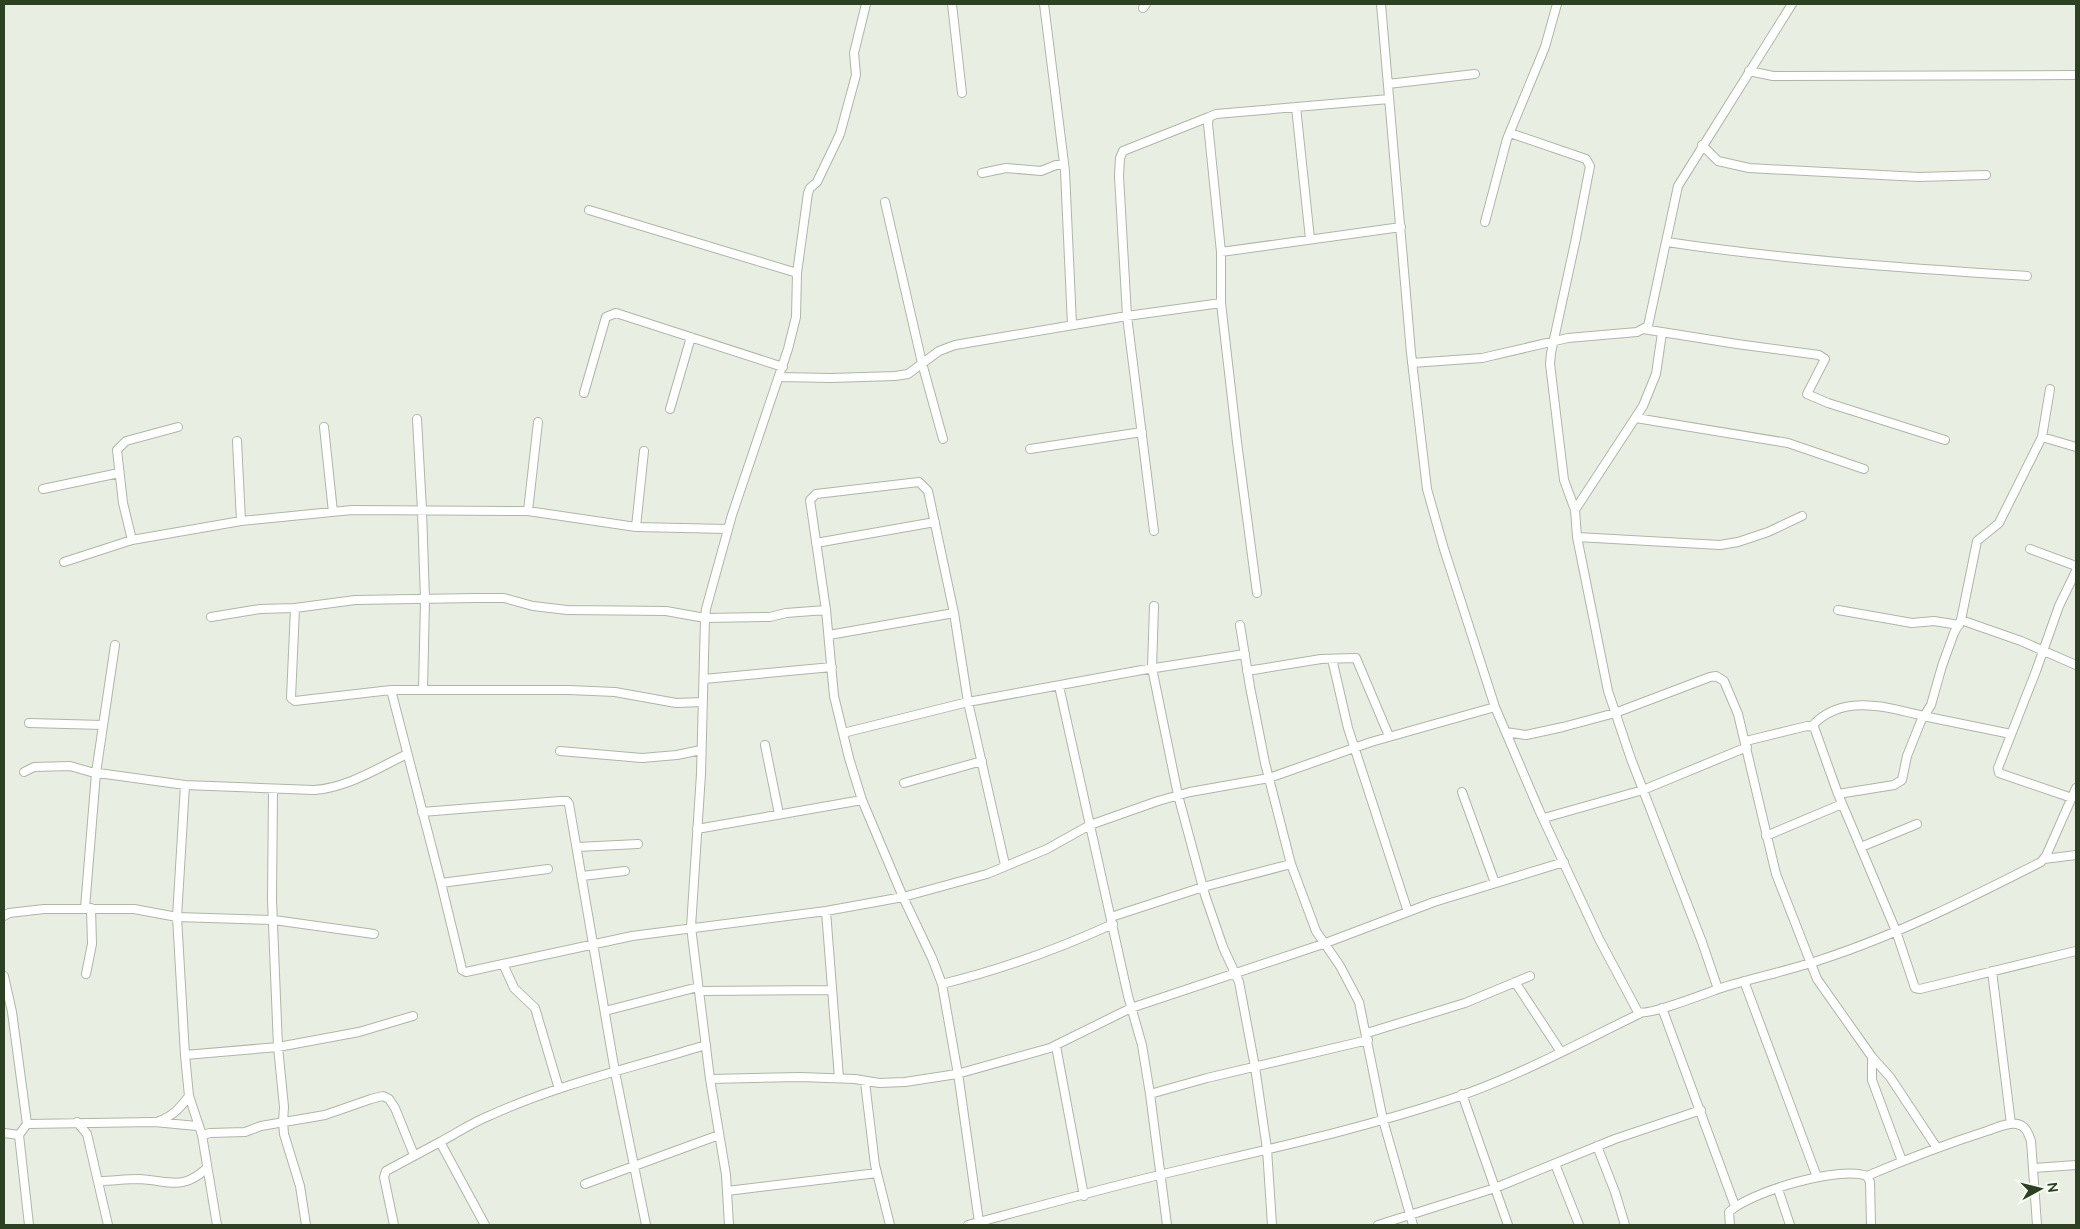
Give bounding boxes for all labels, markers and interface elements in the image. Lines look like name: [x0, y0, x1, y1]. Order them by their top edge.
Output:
north arrow: [2015, 1164, 2065, 1214]
text: N: [2044, 1181, 2061, 1194]

